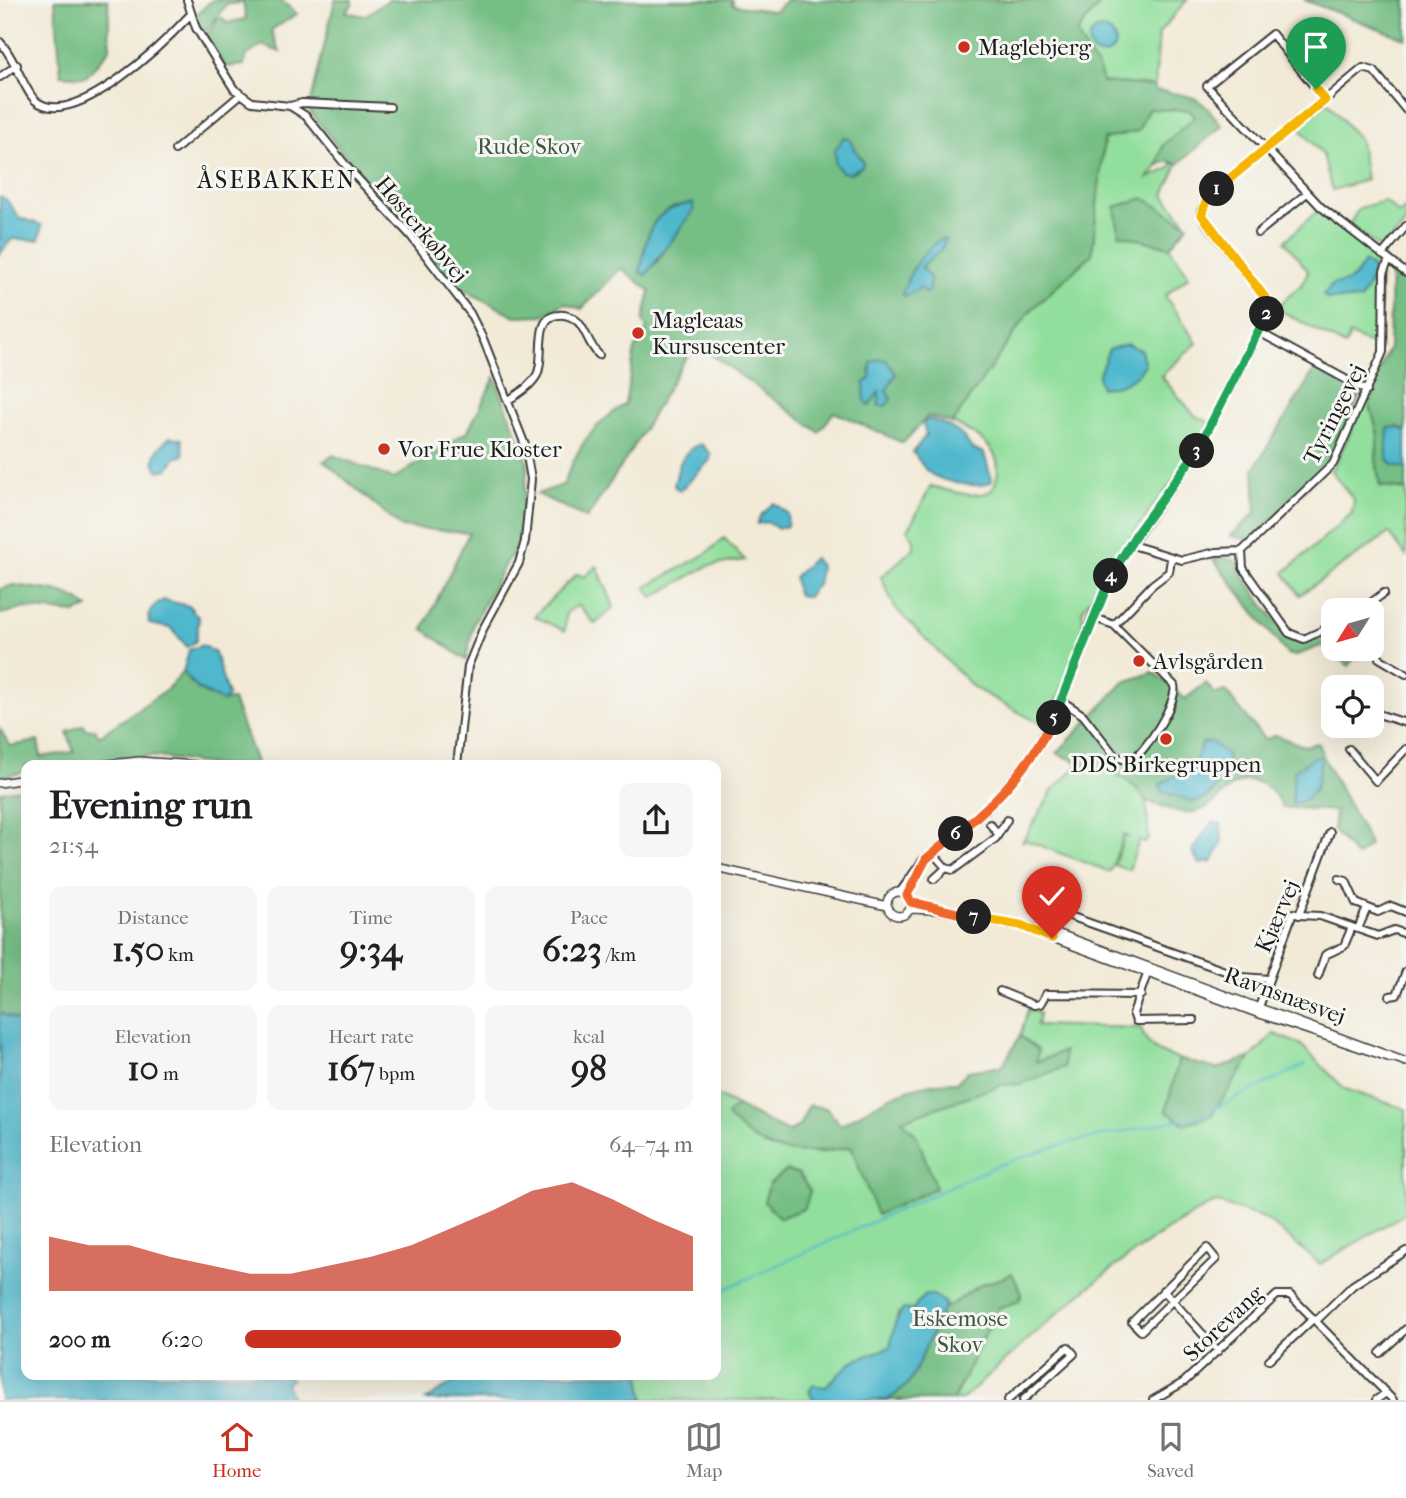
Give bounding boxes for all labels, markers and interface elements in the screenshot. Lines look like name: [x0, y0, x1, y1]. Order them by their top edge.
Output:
pin: [1286, 17, 1346, 89]
icon: arrive: [1297, 28, 1335, 66]
place label: Maglebjerg: [978, 34, 1091, 61]
marker: Maglebjerg: [956, 39, 972, 55]
park label: Rude Skov: [477, 133, 583, 160]
district label: ÅSEBAKKEN: [196, 165, 357, 194]
street label: Høsterkøbvej: [369, 171, 474, 288]
pin: 1: [1200, 172, 1234, 206]
text: 1: [1213, 177, 1220, 199]
pin: 2: [1250, 296, 1284, 332]
text: 2: [1262, 302, 1271, 324]
place label: Magleaas Kursuscenter: [652, 307, 785, 360]
marker: Magleaas Kursuscenter: [630, 325, 646, 341]
street label: Tyringevej: [1298, 360, 1371, 469]
pin: 3: [1180, 434, 1214, 468]
place label: Vor Frue Kloster: [397, 436, 562, 463]
text: 3: [1193, 439, 1200, 461]
marker: Vor Frue Kloster: [376, 441, 392, 457]
pin: 4: [1094, 558, 1128, 594]
text: 4: [1105, 564, 1116, 586]
north arrow: [1321, 598, 1384, 662]
map controls: [1321, 598, 1384, 738]
place label: Avlsgården: [1152, 648, 1264, 675]
marker: Avlsgården: [1131, 653, 1147, 669]
button: locate: [1321, 675, 1384, 738]
pin: 5: [1036, 700, 1072, 736]
text: 5: [1049, 706, 1058, 728]
marker: DDS Birkegruppen: [1158, 731, 1174, 747]
place label: DDS Birkegruppen: [1071, 751, 1262, 778]
text: Evening run: [49, 783, 252, 828]
button: share: [619, 783, 693, 857]
pin: 6: [939, 816, 974, 852]
text: 6: [950, 822, 961, 844]
text: 21:54: [49, 832, 98, 859]
pin: [1022, 866, 1082, 938]
street label: Kjærvej: [1249, 875, 1305, 957]
icon: check: [1033, 877, 1071, 915]
pin: 7: [956, 900, 992, 934]
text: 7: [969, 905, 978, 927]
text: Distance: [117, 907, 189, 929]
text: Time: [349, 907, 393, 929]
text: Pace: [570, 907, 608, 929]
text: 1.50: [112, 929, 164, 970]
text: 9:34: [340, 929, 402, 970]
text: 6:23: [542, 929, 602, 970]
text: km: [164, 944, 194, 966]
text: /km: [602, 944, 636, 966]
street label: Ravnsnæsvej: [1220, 961, 1349, 1030]
text: Elevation: [115, 1026, 191, 1048]
text: Heart rate: [328, 1026, 414, 1048]
text: kcal: [573, 1026, 605, 1048]
text: 10: [127, 1048, 159, 1089]
text: 167: [327, 1048, 375, 1089]
text: 98: [571, 1048, 607, 1089]
text: m: [159, 1063, 179, 1085]
text: bpm: [375, 1063, 415, 1085]
text: Elevation: [49, 1131, 142, 1158]
text: 64–74 m: [609, 1131, 693, 1158]
street label: Storevang: [1178, 1279, 1270, 1367]
park label: Eskemose Skov: [912, 1305, 1008, 1358]
text: 200 m: [49, 1326, 110, 1353]
text: 6:20: [161, 1326, 204, 1353]
tab: Home: [212, 1418, 261, 1482]
tab: Map: [685, 1418, 723, 1482]
tab: Saved: [1147, 1418, 1194, 1482]

